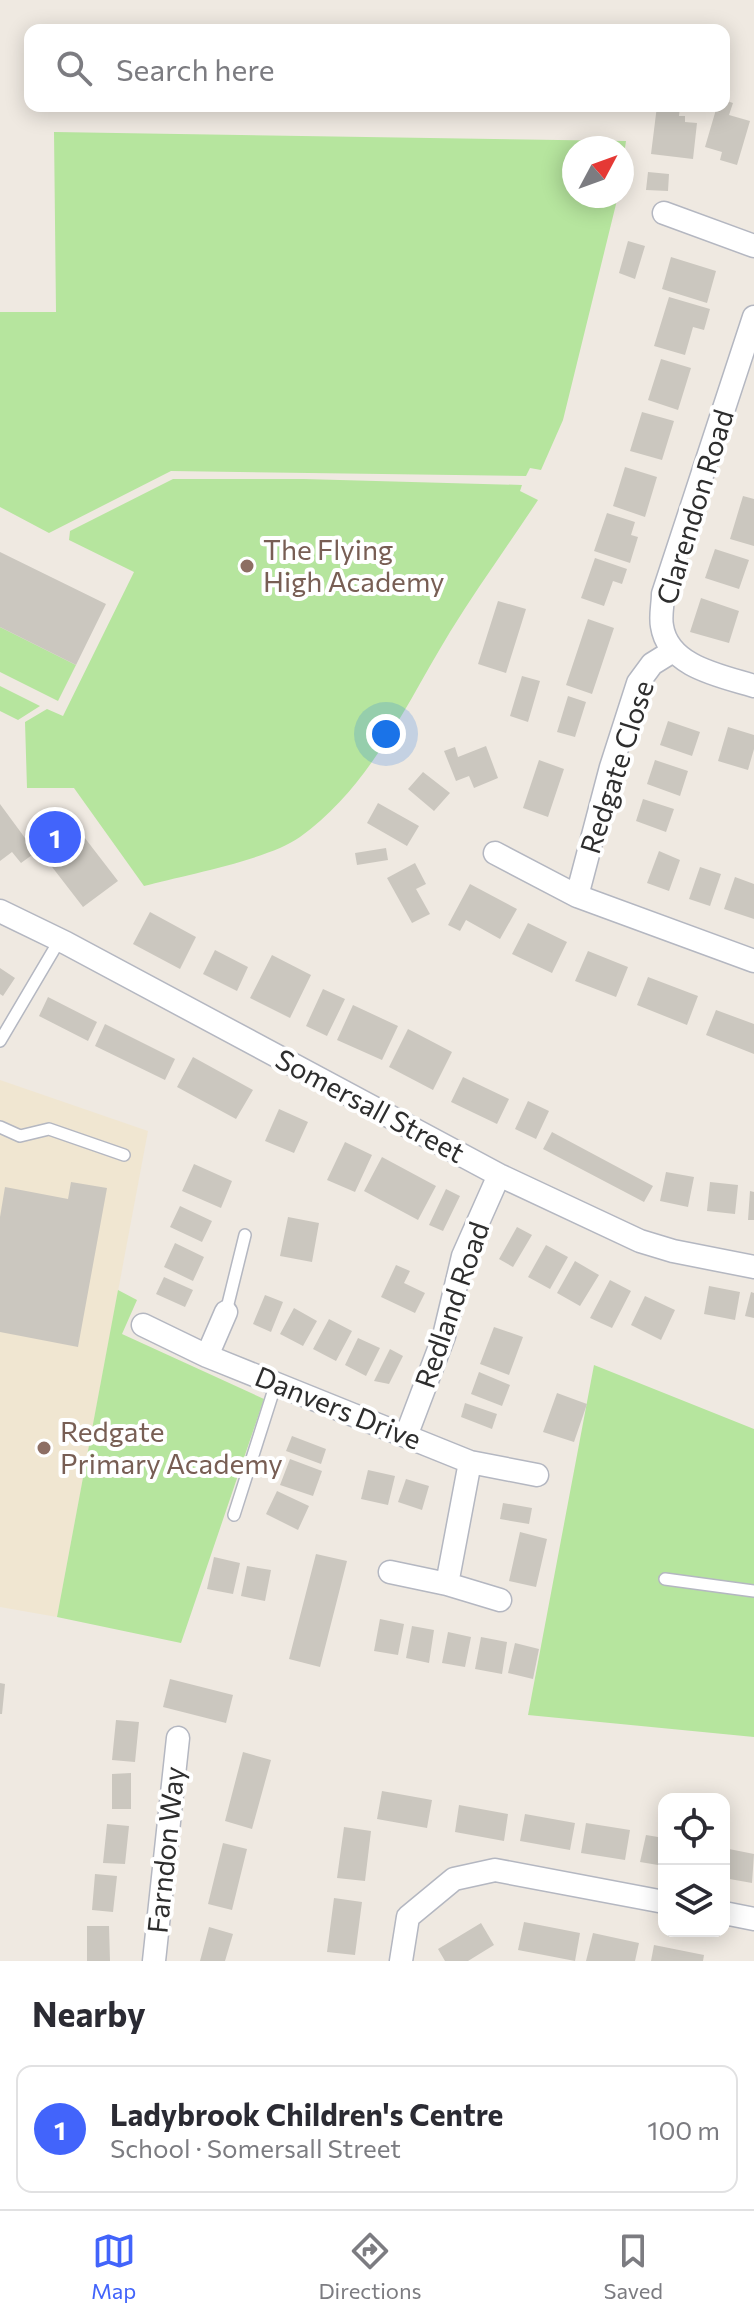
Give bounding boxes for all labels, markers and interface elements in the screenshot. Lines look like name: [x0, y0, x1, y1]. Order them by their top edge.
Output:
search box: [24, 24, 730, 112]
icon: search: [52, 46, 96, 90]
text: Search here: [116, 50, 275, 87]
north arrow: [562, 136, 634, 208]
street label: Clarendon Road: [648, 405, 740, 608]
place label: The Flying High Academy: [263, 532, 444, 598]
marker: The Flying High Academy: [238, 557, 256, 575]
street label: Redgate Close: [572, 676, 660, 858]
your location: [366, 714, 406, 754]
pin: 1: [29, 807, 81, 867]
street label: Somersall Street: [270, 1041, 471, 1169]
street label: Redland Road: [407, 1217, 495, 1392]
street label: Danvers Drive: [250, 1358, 426, 1456]
place label: Redgate Primary Academy: [60, 1414, 283, 1480]
marker: Redgate Primary Academy: [35, 1439, 53, 1457]
street label: Farndon Way: [139, 1765, 191, 1935]
map controls: [658, 1793, 730, 1937]
button: locate: [658, 1793, 730, 1865]
button: layers: [658, 1865, 730, 1937]
text: Nearby: [32, 1992, 146, 2034]
text: Ladybrook Children's Centre: [110, 2095, 503, 2132]
text: 1: [54, 2114, 66, 2145]
text: 100 m: [647, 2114, 720, 2145]
text: School · Somersall Street: [110, 2132, 401, 2163]
tab: Map: [91, 2229, 136, 2304]
tab: Directions: [318, 2229, 422, 2304]
tab: Saved: [604, 2229, 663, 2304]

